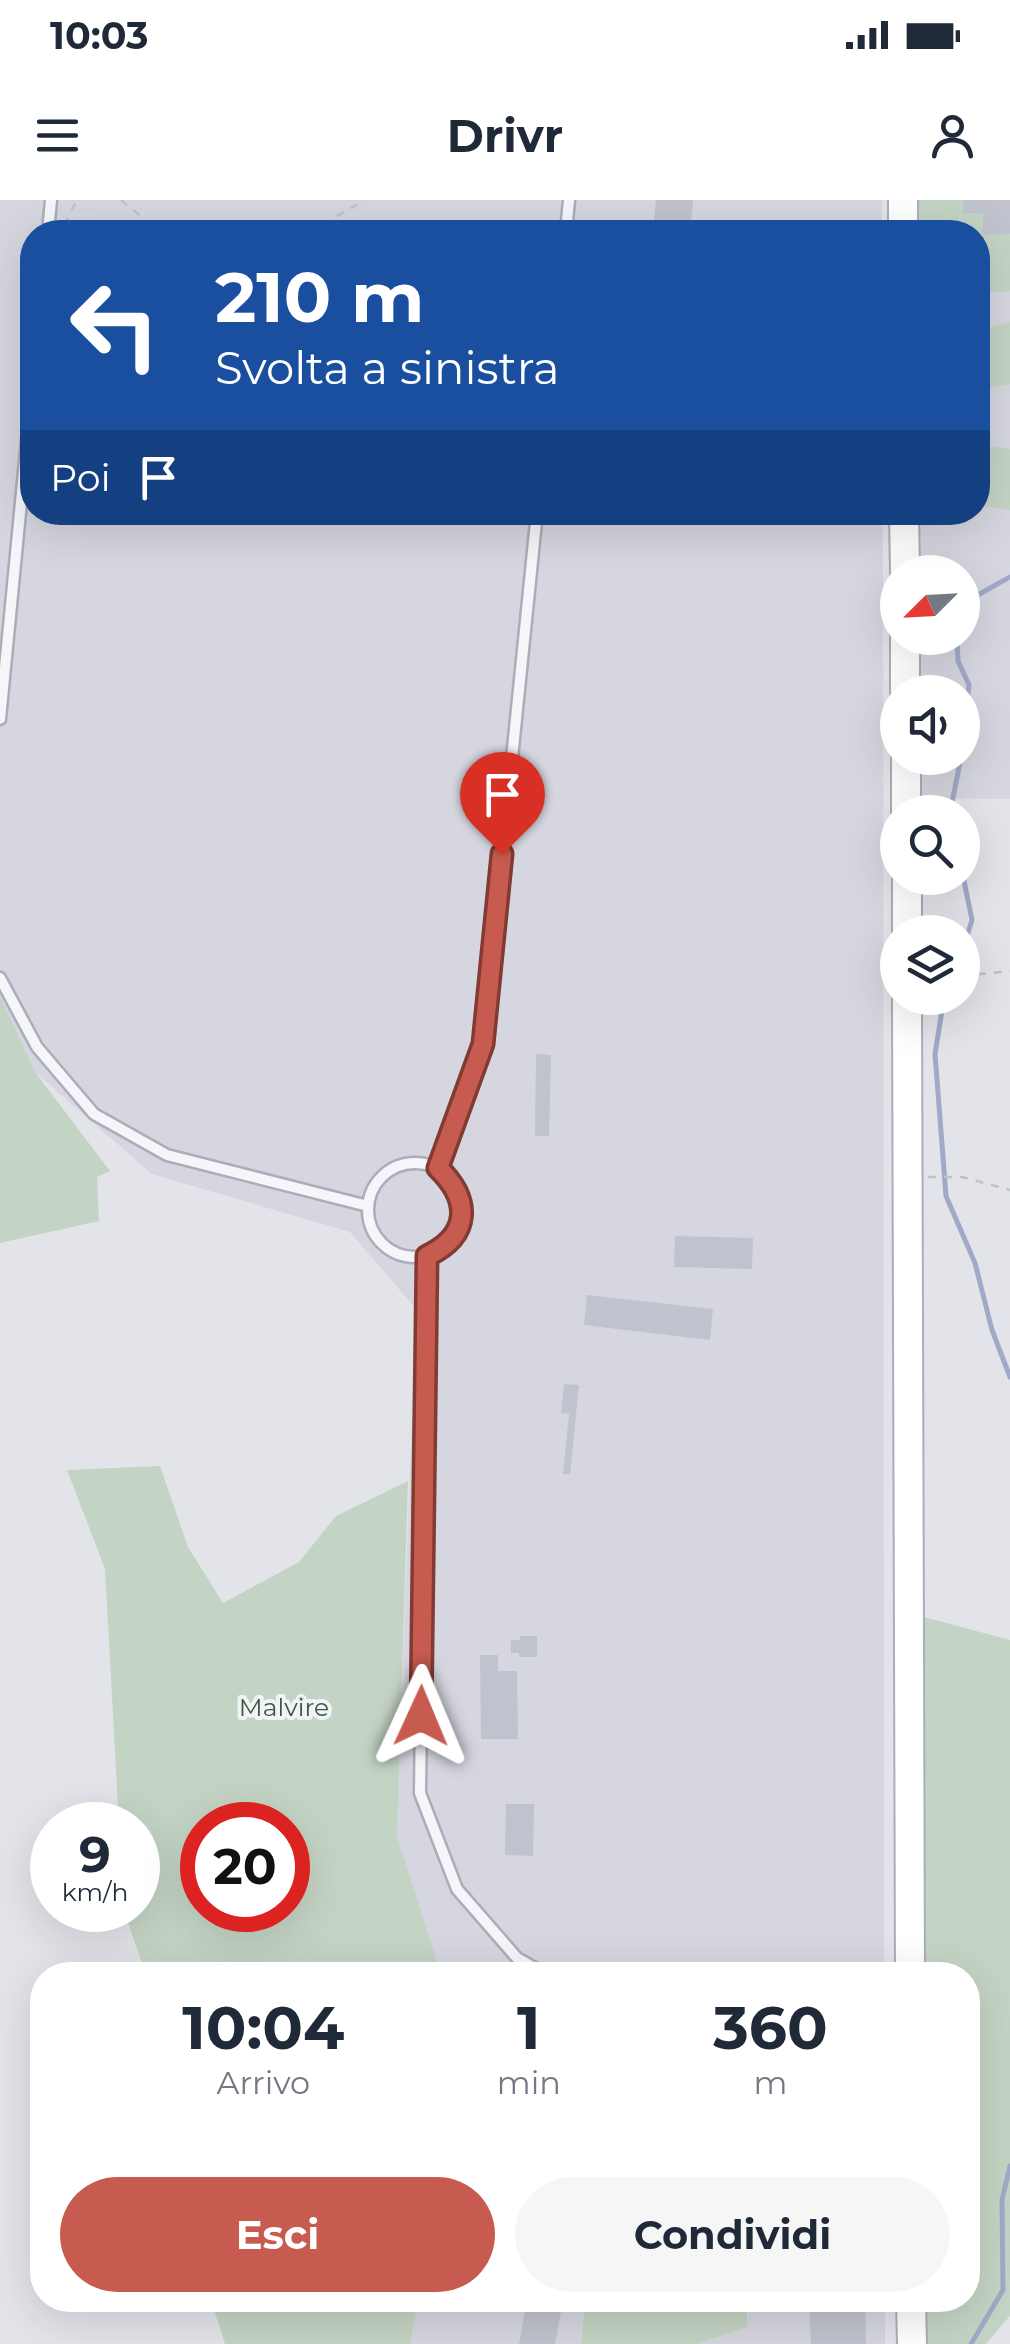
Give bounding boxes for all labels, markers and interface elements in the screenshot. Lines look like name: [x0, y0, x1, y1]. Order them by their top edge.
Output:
text: 10:03: [50, 12, 149, 59]
icon: menu: [30, 108, 85, 163]
text: Drivr: [447, 108, 563, 163]
icon: person: [925, 108, 980, 163]
text: 210 m: [215, 254, 425, 340]
icon: left: [50, 260, 180, 390]
text: Svolta a sinistra: [215, 340, 560, 395]
icon: arrive: [131, 450, 186, 505]
text: Poi: [50, 454, 111, 501]
north arrow: [880, 555, 980, 655]
map controls: [880, 555, 980, 1015]
button: sound: [880, 675, 980, 775]
pin: [460, 752, 545, 855]
icon: arrive: [475, 767, 530, 822]
button: search: [880, 795, 980, 895]
button: layers: [880, 915, 980, 1015]
position arrow: [369, 1664, 473, 1768]
park label: Malvire: [239, 1692, 329, 1722]
speed limit sign: 20: [180, 1802, 310, 1932]
text: 9: [79, 1824, 111, 1885]
text: km/h: [62, 1877, 128, 1907]
text: 10:04: [182, 1991, 344, 2064]
text: 1: [517, 1991, 541, 2064]
text: 360: [713, 1991, 828, 2064]
text: Arrivo: [217, 2063, 310, 2102]
text: min: [497, 2063, 561, 2102]
text: m: [753, 2063, 787, 2102]
button: Esci: [60, 2177, 495, 2292]
button: Condividi: [515, 2177, 950, 2292]

